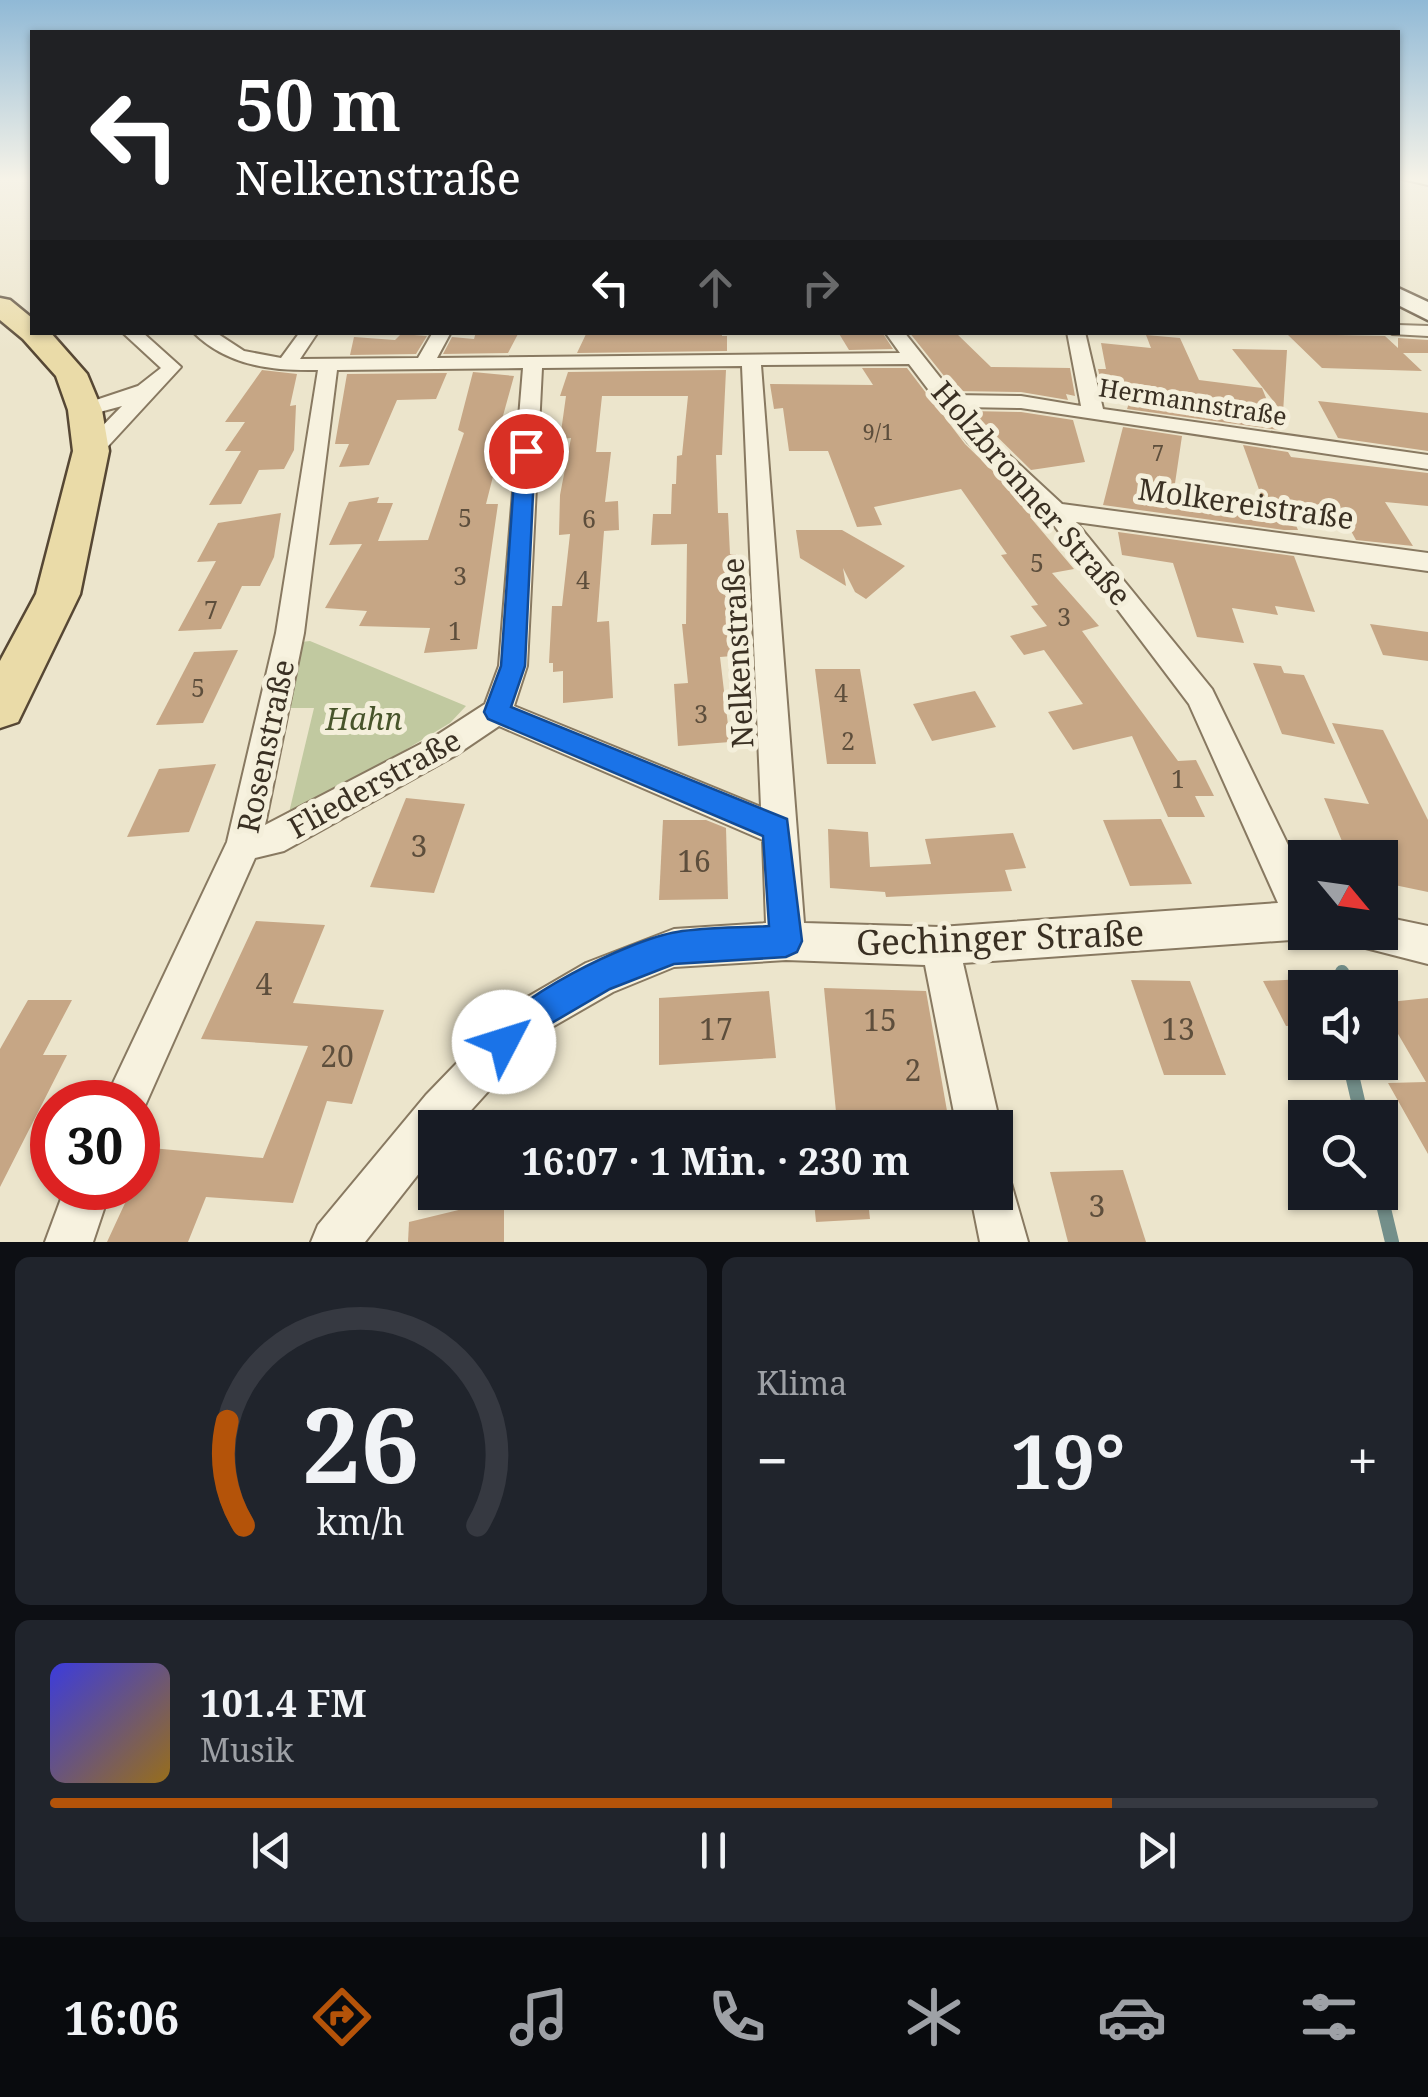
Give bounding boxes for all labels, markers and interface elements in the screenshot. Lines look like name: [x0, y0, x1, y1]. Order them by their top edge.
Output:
text: 50 m: [235, 56, 401, 152]
icon: left: [70, 70, 200, 200]
text: Nelkenstraße: [235, 147, 521, 208]
icon: left: [583, 260, 638, 315]
icon: ahead: [688, 260, 743, 315]
icon: right: [793, 260, 848, 315]
street label: Hermannstraße: [1097, 369, 1289, 433]
street label: Holzbronner Straße: [923, 372, 1141, 614]
pin: [484, 409, 569, 494]
house number: 9/1: [863, 416, 893, 446]
icon: arrive: [499, 424, 554, 479]
house number: 7: [1152, 437, 1164, 467]
street label: Molkereistraße: [1135, 468, 1357, 538]
house number: 5: [458, 500, 472, 534]
house number: 6: [582, 501, 596, 535]
house number: 5: [1030, 545, 1044, 579]
street label: Nelkenstraße: [712, 557, 762, 749]
house number: 3: [453, 558, 467, 592]
house number: 4: [576, 562, 590, 596]
house number: 7: [204, 592, 218, 626]
house number: 3: [1057, 599, 1071, 633]
house number: 1: [448, 613, 462, 647]
street label: Rosenstraße: [227, 656, 303, 836]
house number: 5: [191, 670, 205, 704]
house number: 4: [834, 675, 848, 709]
house number: 3: [694, 696, 708, 730]
park label: Hahn: [324, 698, 403, 739]
street label: Fliederstraße: [280, 719, 468, 847]
house number: 2: [841, 723, 855, 757]
house number: 1: [1171, 761, 1185, 795]
house number: 3: [411, 825, 427, 866]
house number: 16: [677, 840, 711, 881]
north arrow: [1288, 840, 1398, 950]
map controls: [1288, 840, 1398, 1210]
street label: Gechinger Straße: [855, 908, 1145, 966]
house number: 4: [256, 963, 273, 1004]
button: sound: [1288, 970, 1398, 1080]
position arrow: [452, 990, 556, 1094]
house number: 15: [863, 999, 897, 1040]
house number: 17: [699, 1008, 733, 1049]
house number: 13: [1161, 1008, 1195, 1049]
house number: 20: [320, 1035, 354, 1076]
house number: 2: [905, 1049, 921, 1090]
speed limit sign: 30: [30, 1080, 160, 1210]
button: search: [1288, 1100, 1398, 1210]
text: 16:07 · 1 Min. · 230 m: [521, 1134, 910, 1186]
house number: 3: [1089, 1185, 1105, 1226]
text: Klima: [757, 1361, 847, 1404]
text: 26: [302, 1372, 420, 1513]
text: 19°: [1010, 1409, 1125, 1511]
text: −: [757, 1422, 788, 1497]
text: +: [1347, 1422, 1378, 1497]
text: km/h: [317, 1497, 405, 1545]
text: 101.4 FM: [200, 1676, 367, 1728]
text: Musik: [200, 1728, 294, 1771]
icon: previous: [244, 1823, 299, 1878]
icon: pause: [686, 1823, 741, 1878]
icon: next: [1129, 1823, 1184, 1878]
icon: directions: [307, 1982, 377, 2052]
icon: music: [504, 1982, 574, 2052]
icon: phone: [702, 1982, 772, 2052]
icon: climate: [899, 1982, 969, 2052]
icon: car: [1097, 1982, 1167, 2052]
icon: filters: [1294, 1982, 1364, 2052]
text: 16:06: [64, 1987, 179, 2048]

